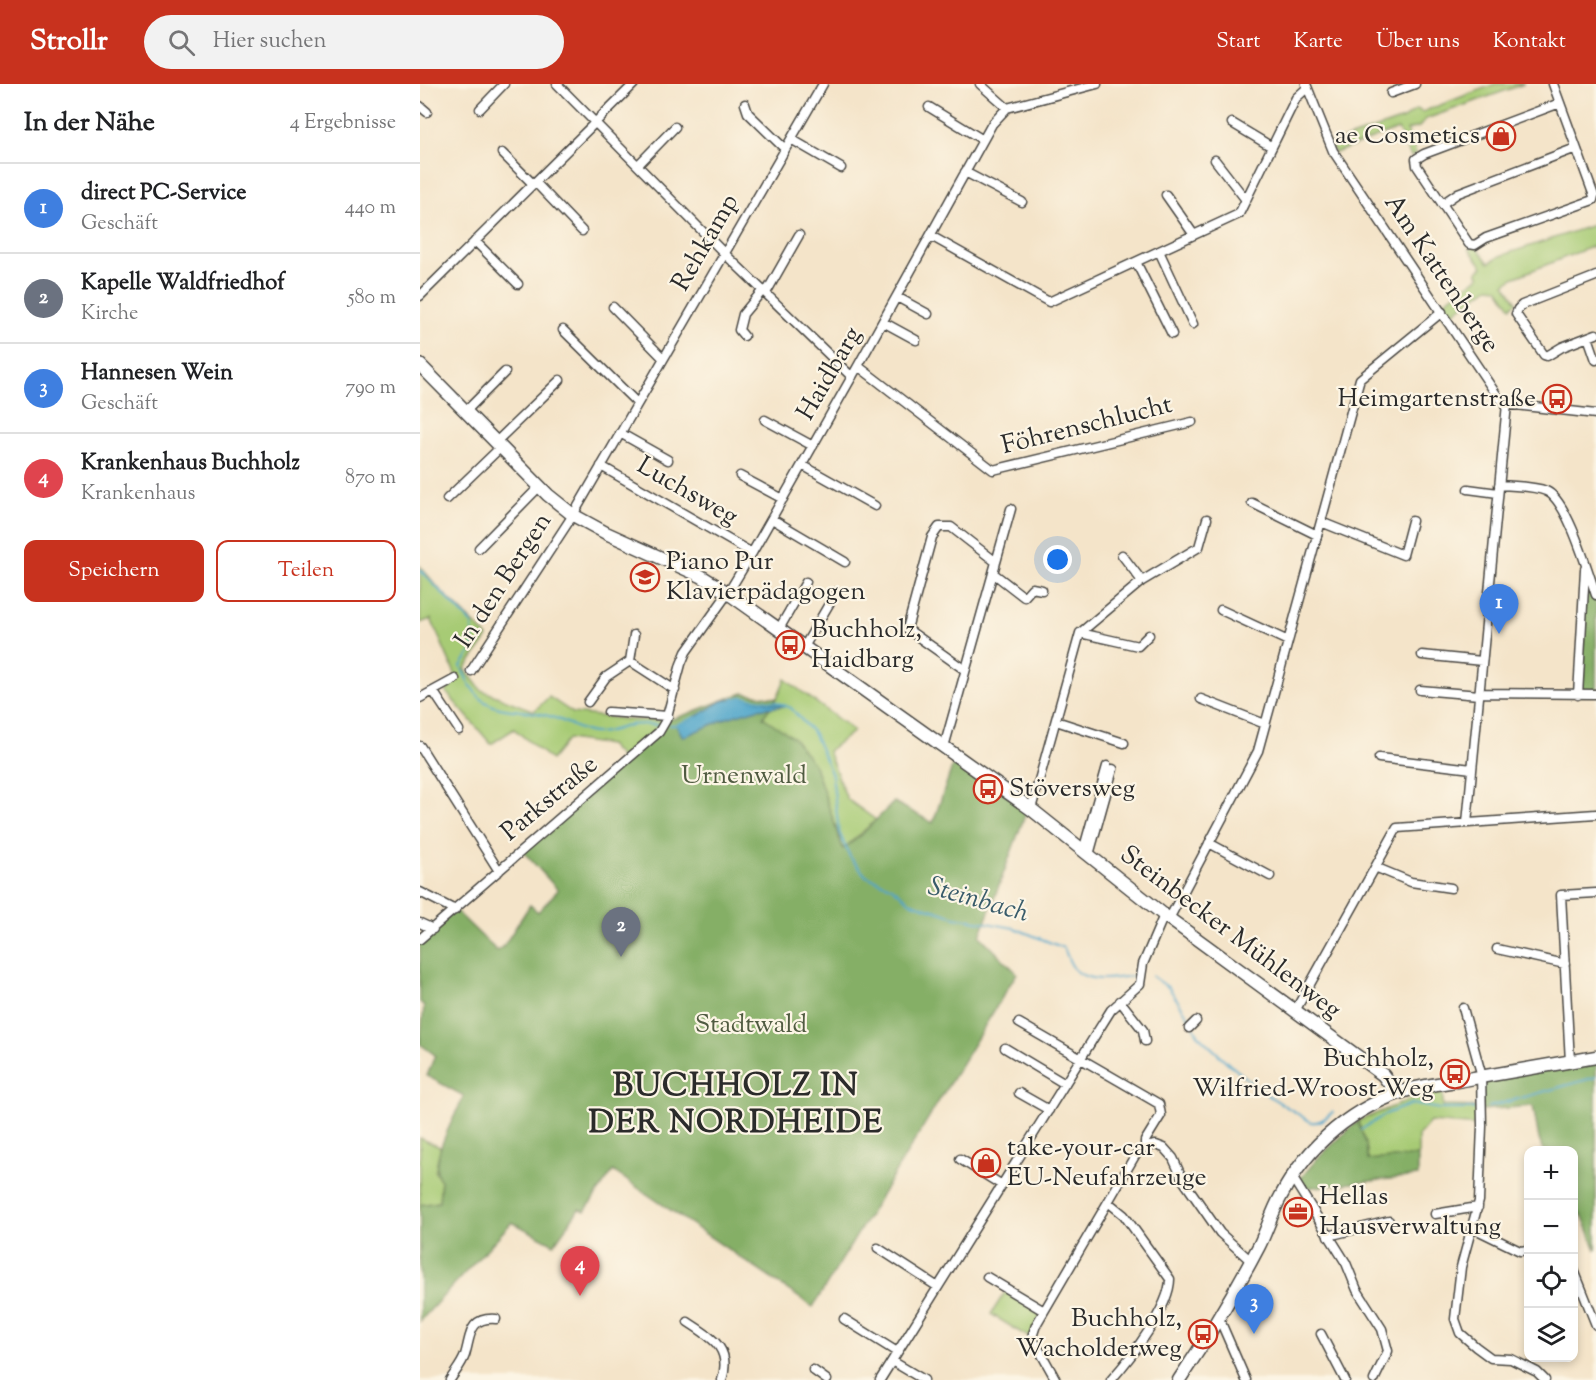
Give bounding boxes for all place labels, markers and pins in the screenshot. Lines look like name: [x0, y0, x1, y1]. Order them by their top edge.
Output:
place label: ae Cosmetics: [1335, 118, 1480, 155]
shop icon: ae Cosmetics: [1485, 120, 1517, 152]
place label: Heimgartenstraße: [1338, 381, 1536, 418]
bus stop icon: Heimgartenstraße: [1541, 383, 1573, 415]
place label: Piano Pur Klavierpädagogen: [666, 544, 866, 611]
school or university icon: Piano Pur Klavierpädagogen: [629, 561, 661, 593]
pin: 1: [1480, 584, 1518, 634]
place label: Buchholz, Haidbarg: [811, 612, 922, 679]
bus stop icon: Buchholz, Haidbarg: [774, 629, 806, 661]
place label: Stöversweg: [1009, 771, 1135, 808]
bus stop icon: Stöversweg: [972, 773, 1004, 805]
pin: 2: [602, 908, 640, 957]
place label: Buchholz, Wilfried-Wroost-Weg: [1192, 1041, 1434, 1108]
bus stop icon: Buchholz, Wilfried-Wroost-Weg: [1439, 1058, 1471, 1090]
place label: take-your-car EU-Neufahrzeuge: [1007, 1130, 1207, 1197]
shop icon: take-your-car EU-Neufahrzeuge: [970, 1147, 1002, 1179]
place label: Hellas Hausverwaltung: [1319, 1179, 1501, 1246]
office icon: Hellas Hausverwaltung: [1282, 1196, 1314, 1228]
pin: 4: [560, 1246, 600, 1296]
pin: 3: [1234, 1284, 1274, 1334]
place label: Buchholz, Wacholderweg: [1016, 1301, 1182, 1368]
bus stop icon: Buchholz, Wacholderweg: [1187, 1318, 1219, 1350]

